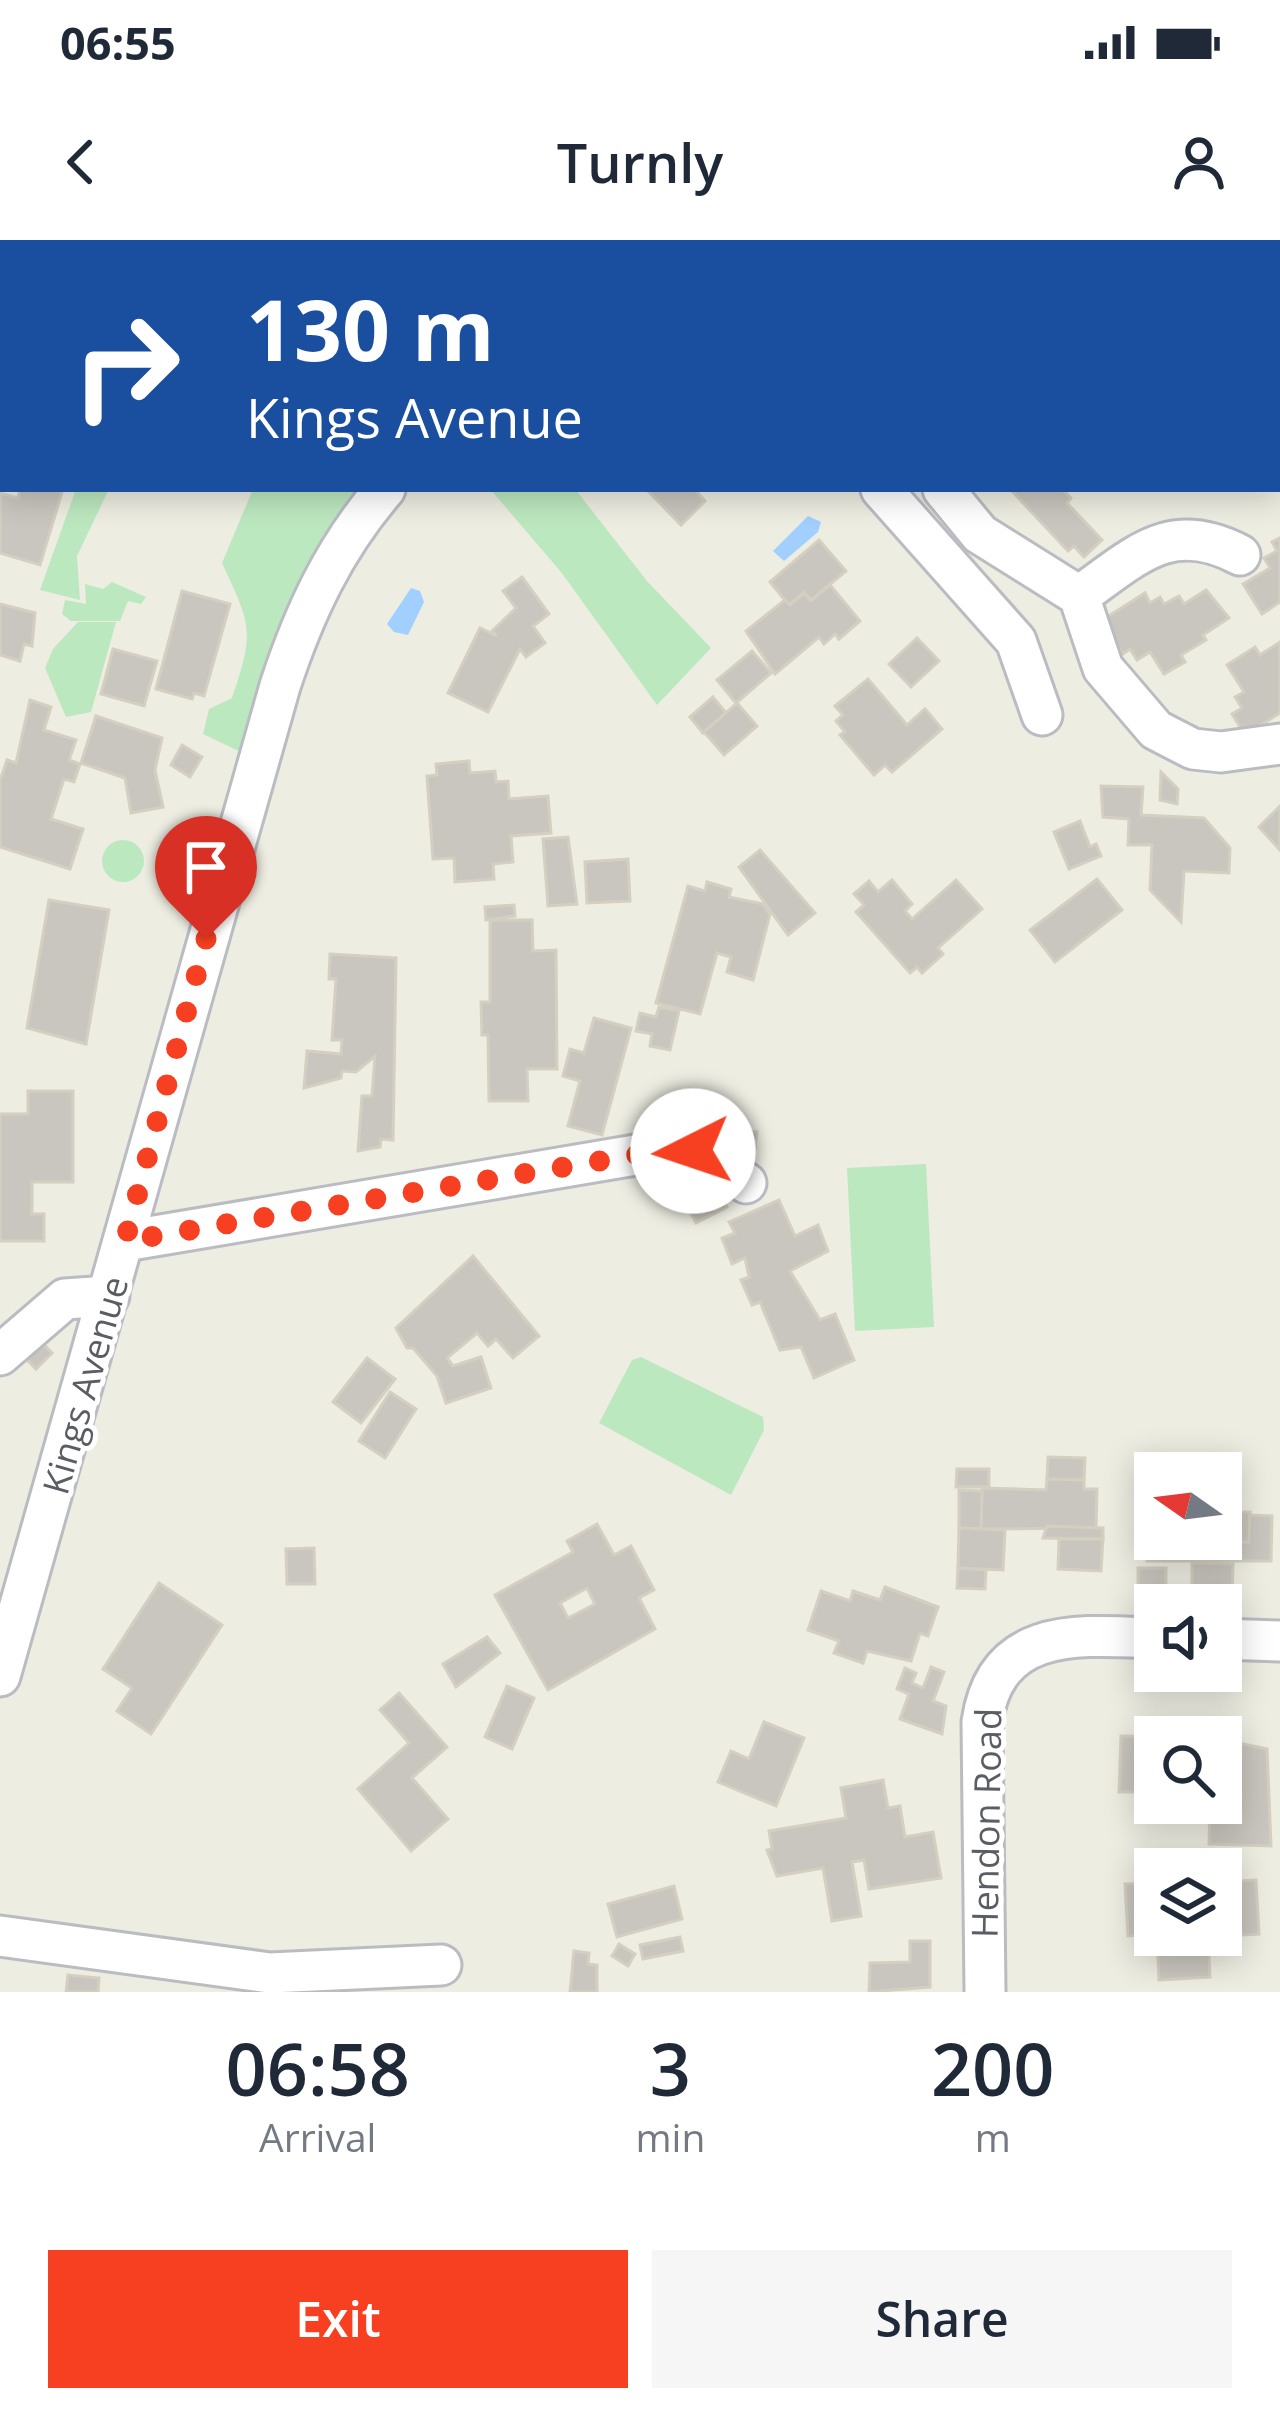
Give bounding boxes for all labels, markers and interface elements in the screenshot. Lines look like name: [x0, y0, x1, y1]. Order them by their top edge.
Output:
text: 06:55: [60, 12, 176, 73]
text: Turnly: [557, 125, 723, 199]
icon: back: [48, 129, 114, 195]
icon: person: [1166, 129, 1232, 195]
text: 130 m: [246, 271, 494, 386]
icon: right: [48, 288, 204, 444]
text: Kings Avenue: [246, 380, 583, 454]
pin: [155, 816, 257, 939]
icon: arrive: [173, 834, 239, 900]
position arrow: [630, 1088, 756, 1214]
street label: Kings Avenue: [30, 1270, 140, 1500]
north arrow: [1134, 1452, 1242, 1560]
map controls: [1134, 1452, 1242, 1956]
button: sound: [1134, 1584, 1242, 1692]
street label: Hendon Road: [959, 1708, 1013, 1938]
button: search: [1134, 1716, 1242, 1824]
button: layers: [1134, 1848, 1242, 1956]
text: 06:58: [226, 2019, 410, 2117]
text: 3: [650, 2019, 691, 2117]
text: 200: [931, 2019, 1054, 2117]
text: Arrival: [259, 2110, 376, 2163]
text: min: [636, 2110, 705, 2163]
text: m: [975, 2110, 1011, 2163]
button: Exit: [48, 2250, 628, 2388]
button: Share: [652, 2250, 1232, 2388]

